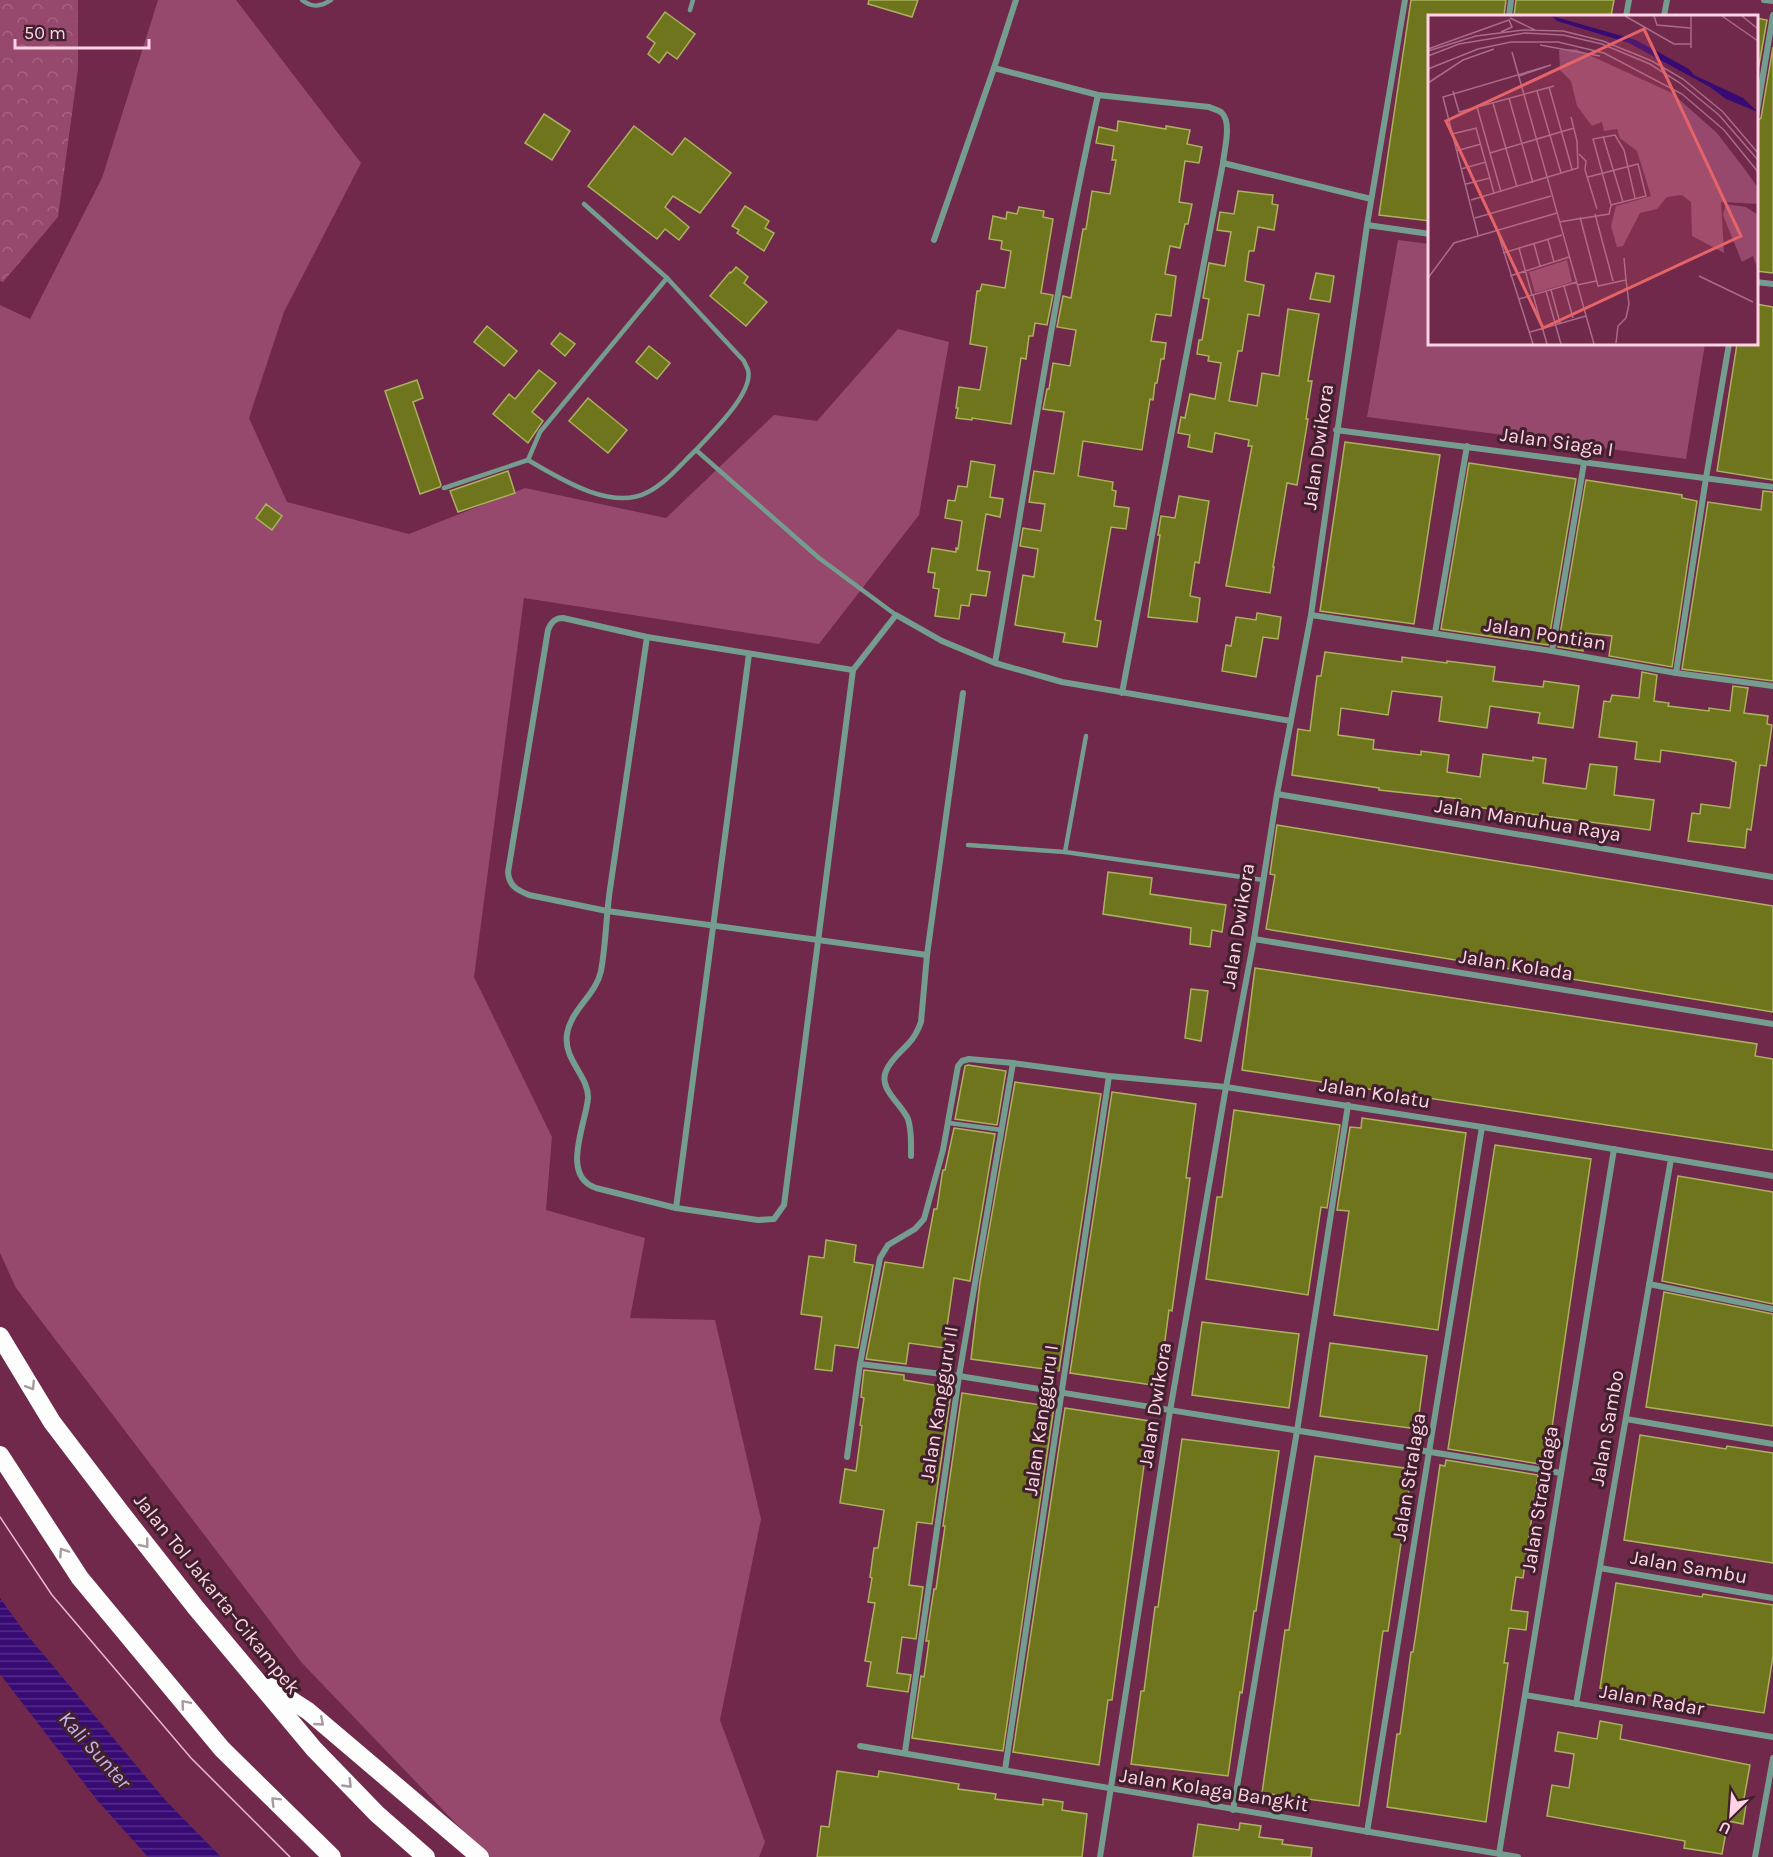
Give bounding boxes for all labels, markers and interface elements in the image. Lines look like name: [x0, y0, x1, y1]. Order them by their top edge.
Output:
scale bar: [15, 12, 148, 50]
inset map: [1428, 15, 1758, 345]
text: 50 m: [24, 22, 66, 44]
street label: Jalan Dwikora: [1298, 383, 1338, 511]
street label: Jalan Siaga I: [1499, 423, 1615, 461]
street label: Jalan Pontian: [1482, 613, 1608, 655]
street label: Jalan Manuhua Raya: [1433, 794, 1623, 846]
street label: Jalan Dwikora: [1217, 862, 1259, 990]
street label: Jalan Kolada: [1457, 945, 1575, 985]
street label: Jalan Kolatu: [1318, 1073, 1432, 1113]
street label: Jalan Kangguru II: [915, 1324, 963, 1484]
street label: Jalan Dwikora: [1134, 1341, 1176, 1469]
street label: Jalan Kangguru I: [1019, 1343, 1063, 1497]
street label: Jalan Sambo: [1586, 1368, 1628, 1488]
one-way arrow: [23, 1380, 35, 1390]
street label: Jalan Stralaga: [1388, 1411, 1430, 1543]
street label: Jalan Straudaga: [1517, 1424, 1563, 1574]
street label: Jalan Tol Jakarta–Cikampek: [129, 1489, 305, 1699]
one-way arrow: [138, 1537, 149, 1548]
street label: Jalan Sambu: [1629, 1545, 1749, 1589]
one-way arrow: [59, 1548, 71, 1558]
street label: Jalan Radar: [1598, 1679, 1707, 1721]
one-way arrow: [181, 1700, 192, 1711]
water label: Kali Sunter: [54, 1706, 137, 1794]
one-way arrow: [313, 1715, 324, 1726]
street label: Jalan Kolaga Bangkit: [1118, 1764, 1310, 1816]
one-way arrow: [341, 1777, 352, 1787]
north arrow: [1701, 1785, 1761, 1845]
one-way arrow: [272, 1797, 282, 1808]
text: U: [1716, 1817, 1734, 1839]

